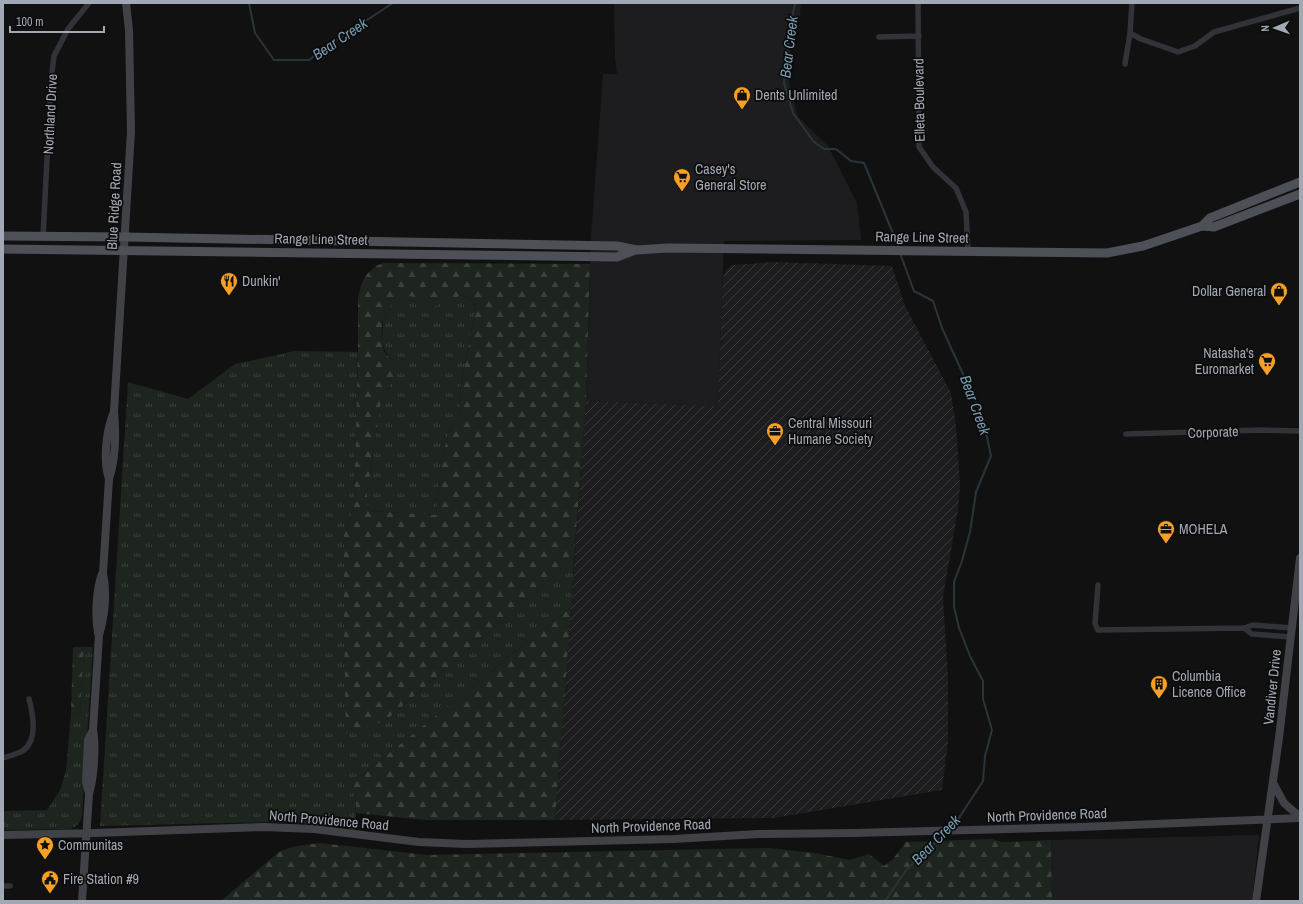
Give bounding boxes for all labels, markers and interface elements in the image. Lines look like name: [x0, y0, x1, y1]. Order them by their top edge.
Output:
scale bar: [10, 8, 104, 34]
north arrow: [1255, 8, 1295, 48]
water label: Bear Creek: [308, 12, 372, 65]
text: 100 m: [16, 14, 43, 30]
water label: Bear Creek: [774, 14, 803, 79]
text: N: [1258, 25, 1272, 32]
street label: Elleta Boulevard: [909, 58, 929, 142]
street label: Northland Drive: [39, 73, 61, 155]
shop icon: Dents Unlimited: [732, 85, 752, 110]
place label: Dents Unlimited: [755, 86, 837, 104]
place label: Casey's General Store: [695, 160, 766, 194]
street label: Blue Ridge Road: [103, 162, 125, 250]
supermarket icon: Casey's General Store: [672, 167, 692, 192]
street label: Range Line Street: [875, 227, 969, 247]
street label: Range Line Street: [274, 229, 368, 249]
restaurant icon: Dunkin': [219, 271, 239, 296]
place label: Dunkin': [242, 272, 281, 290]
shop icon: Dollar General: [1269, 281, 1289, 306]
place label: Dollar General: [1192, 282, 1266, 300]
place label: Natasha's Euromarket: [1195, 344, 1254, 378]
supermarket icon: Natasha's Euromarket: [1257, 351, 1277, 376]
water label: Bear Creek: [955, 372, 996, 438]
place label: Central Missouri Humane Society: [788, 414, 873, 448]
office icon: Central Missouri Humane Society: [765, 421, 785, 446]
street label: Corporate: [1187, 422, 1239, 442]
office icon: MOHELA: [1156, 519, 1176, 544]
place label: MOHELA: [1179, 520, 1228, 538]
street label: Vandiver Drive: [1259, 648, 1285, 726]
place label: Columbia Licence Office: [1172, 667, 1246, 701]
building icon: Columbia Licence Office: [1149, 674, 1169, 699]
street label: North Providence Road: [987, 804, 1107, 826]
street label: North Providence Road: [268, 806, 390, 834]
water label: Bear Creek: [906, 809, 965, 869]
street label: North Providence Road: [591, 815, 711, 837]
place icon: Communitas: [35, 835, 55, 860]
place label: Communitas: [58, 836, 123, 854]
public building icon: Fire Station #9: [40, 869, 60, 894]
place label: Fire Station #9: [63, 870, 139, 888]

